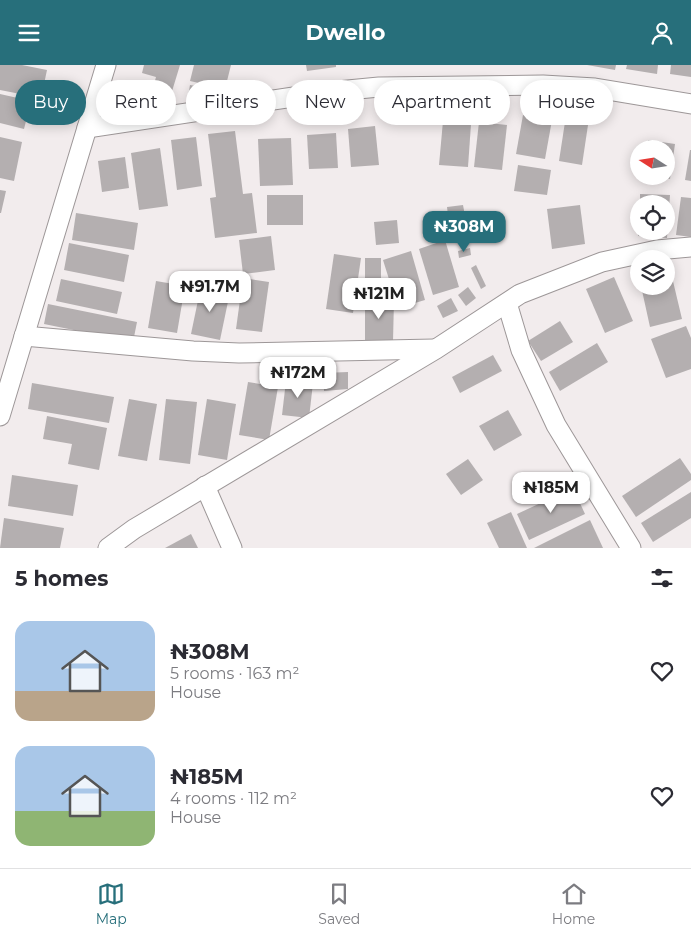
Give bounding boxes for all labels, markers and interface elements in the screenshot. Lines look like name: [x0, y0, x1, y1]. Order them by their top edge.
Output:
icon: menu: [15, 19, 43, 47]
text: Dwello: [306, 19, 386, 46]
icon: person: [648, 19, 676, 47]
chip: Buy: [15, 80, 86, 125]
chip: Rent: [96, 80, 176, 125]
chip: Filters: [186, 80, 276, 125]
chip: New: [286, 80, 364, 125]
chip: Apartment: [374, 80, 510, 125]
chip: House: [520, 80, 613, 125]
north arrow: [630, 140, 675, 185]
map controls: [630, 140, 675, 295]
button: locate: [630, 195, 675, 240]
pin: ₦308M: [429, 211, 499, 253]
text: ₦308M: [434, 217, 494, 236]
button: layers: [630, 250, 675, 295]
pin: ₦91.7M: [169, 271, 251, 313]
text: ₦91.7M: [180, 277, 240, 296]
pin: ₦121M: [344, 277, 414, 320]
text: ₦121M: [353, 284, 405, 303]
pin: ₦172M: [263, 357, 333, 399]
text: ₦172M: [270, 363, 326, 382]
pin: ₦185M: [516, 471, 586, 514]
text: ₦185M: [523, 478, 579, 497]
icon: filters: [648, 564, 676, 592]
text: 5 homes: [15, 566, 108, 591]
text: ₦308M: [170, 639, 250, 664]
icon: home: [55, 641, 115, 701]
icon: heart: [648, 657, 676, 685]
text: 5 rooms · 163 m²: [170, 664, 299, 683]
text: House: [170, 683, 221, 702]
text: ₦185M: [170, 764, 244, 789]
icon: home: [55, 766, 115, 826]
icon: heart: [648, 782, 676, 810]
text: 4 rooms · 112 m²: [170, 789, 297, 808]
text: House: [170, 808, 221, 827]
tab: Map: [96, 880, 127, 928]
tab: Saved: [318, 880, 360, 928]
tab: Home: [552, 880, 595, 928]

